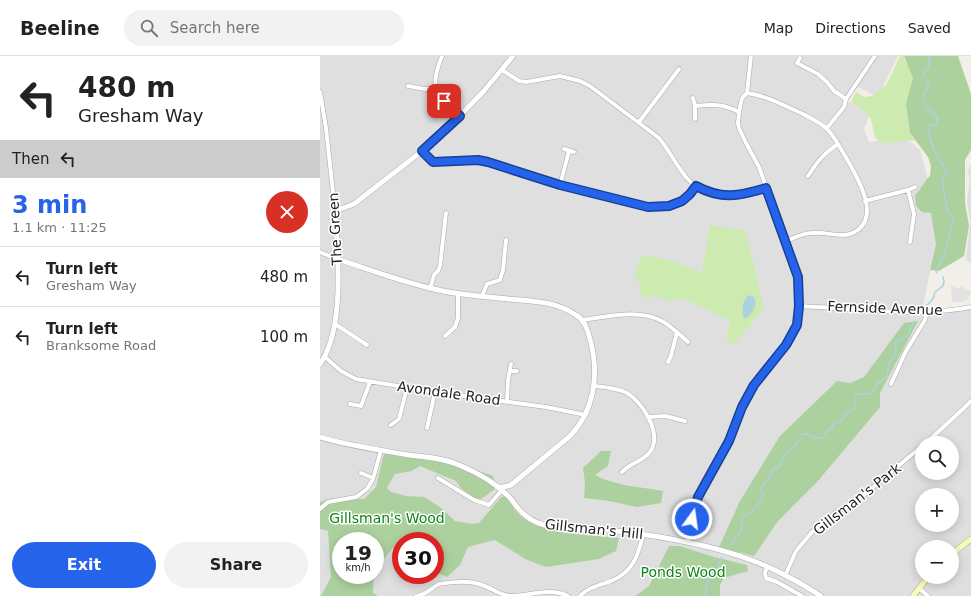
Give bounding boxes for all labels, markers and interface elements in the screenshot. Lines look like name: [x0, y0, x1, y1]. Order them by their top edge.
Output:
search box: [124, 10, 404, 46]
text: Beeline: [20, 17, 100, 39]
icon: search: [138, 17, 160, 39]
text: Search here: [170, 19, 260, 37]
text: Map: [764, 20, 793, 36]
text: Directions: [815, 20, 886, 36]
text: Saved: [908, 20, 951, 36]
text: 480 m: [78, 71, 175, 104]
icon: left: [12, 72, 64, 124]
pin: [427, 84, 461, 118]
icon: arrive: [433, 90, 455, 112]
text: Gresham Way: [78, 105, 203, 126]
icon: left: [57, 148, 79, 170]
text: Then: [12, 150, 49, 168]
text: 3 min: [12, 191, 87, 219]
button: close: [266, 191, 308, 233]
street label: The Green: [325, 192, 345, 267]
text: 1.1 km · 11:25: [12, 220, 107, 235]
text: Turn left: [46, 260, 118, 278]
icon: left: [12, 266, 34, 288]
text: 480 m: [260, 268, 308, 286]
text: Gresham Way: [46, 278, 137, 293]
street label: Fernside Avenue: [827, 298, 943, 318]
text: Turn left: [46, 320, 118, 338]
icon: left: [12, 326, 34, 348]
text: 100 m: [260, 328, 308, 346]
text: Branksome Road: [46, 338, 156, 353]
street label: Avondale Road: [396, 378, 502, 408]
map controls: [915, 436, 959, 584]
button: search: [915, 436, 959, 480]
street label: Gillsman's Park: [810, 459, 905, 538]
button: +: [915, 488, 959, 532]
position arrow: [671, 498, 713, 540]
park label: Gillsman's Wood: [329, 510, 445, 526]
street label: Gillsman's Hill: [544, 516, 644, 542]
speed limit sign: 30: [392, 532, 444, 584]
button: −: [915, 540, 959, 584]
text: 19: [344, 541, 372, 565]
button: Exit: [12, 542, 156, 588]
button: Share: [164, 542, 308, 588]
text: km/h: [345, 562, 371, 573]
park label: Ponds Wood: [640, 564, 726, 580]

